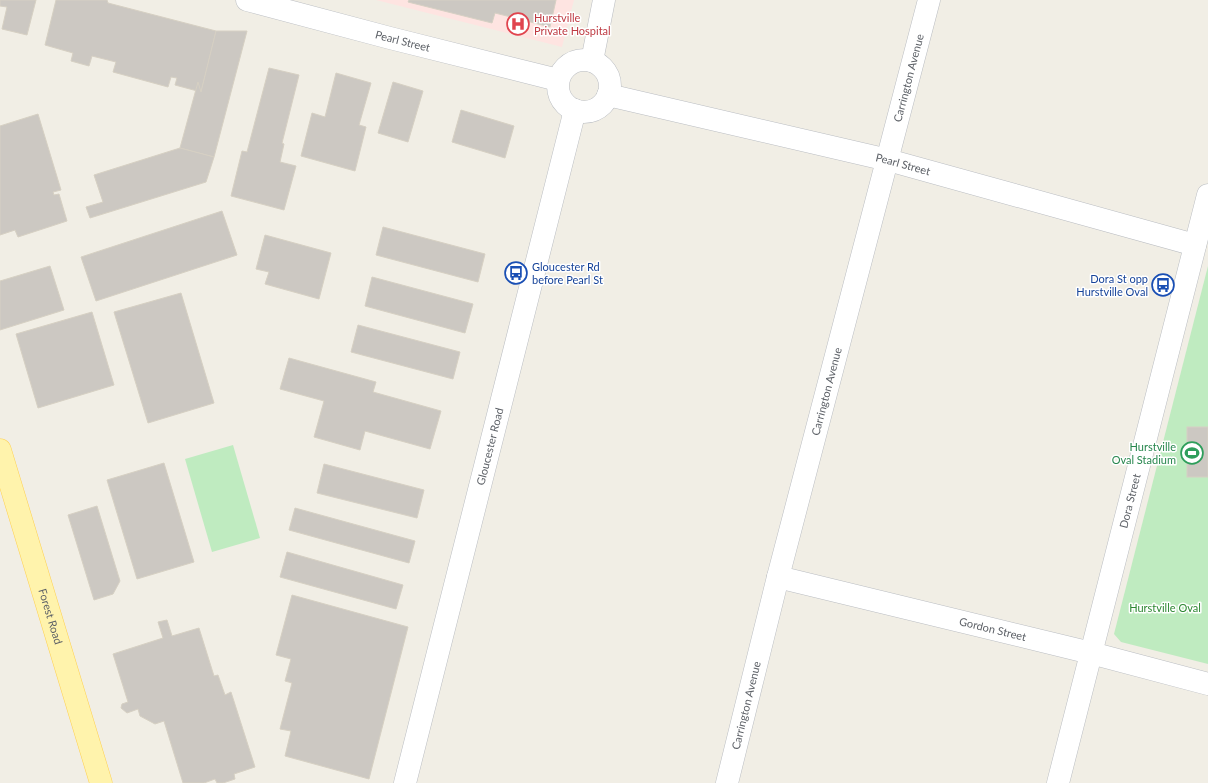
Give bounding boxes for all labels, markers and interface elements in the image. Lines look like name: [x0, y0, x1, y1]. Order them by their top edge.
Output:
hospital icon: Hurstville Private Hospital: [505, 11, 531, 37]
place label: Hurstville Private Hospital: [534, 11, 611, 37]
street label: Pearl Street: [374, 27, 432, 54]
street label: Carrington Avenue: [890, 32, 926, 123]
street label: Pearl Street: [874, 150, 932, 177]
bus stop icon: Gloucester Rd before Pearl St: [503, 260, 529, 286]
place label: Gloucester Rd before Pearl St: [532, 260, 603, 286]
place label: Dora St opp Hurstville Oval: [1076, 272, 1148, 298]
bus stop icon: Dora St opp Hurstville Oval: [1150, 272, 1176, 298]
street label: Carrington Avenue: [808, 346, 844, 437]
street label: Gloucester Road: [473, 406, 506, 487]
place label: Hurstville Oval Stadium: [1112, 440, 1176, 466]
sports icon: Hurstville Oval Stadium: [1179, 440, 1205, 466]
street label: Dora Street: [1116, 472, 1143, 530]
street label: Forest Road: [36, 587, 66, 646]
park label: Hurstville Oval: [1129, 601, 1201, 614]
street label: Gordon Street: [958, 614, 1028, 643]
street label: Carrington Avenue: [729, 660, 763, 751]

